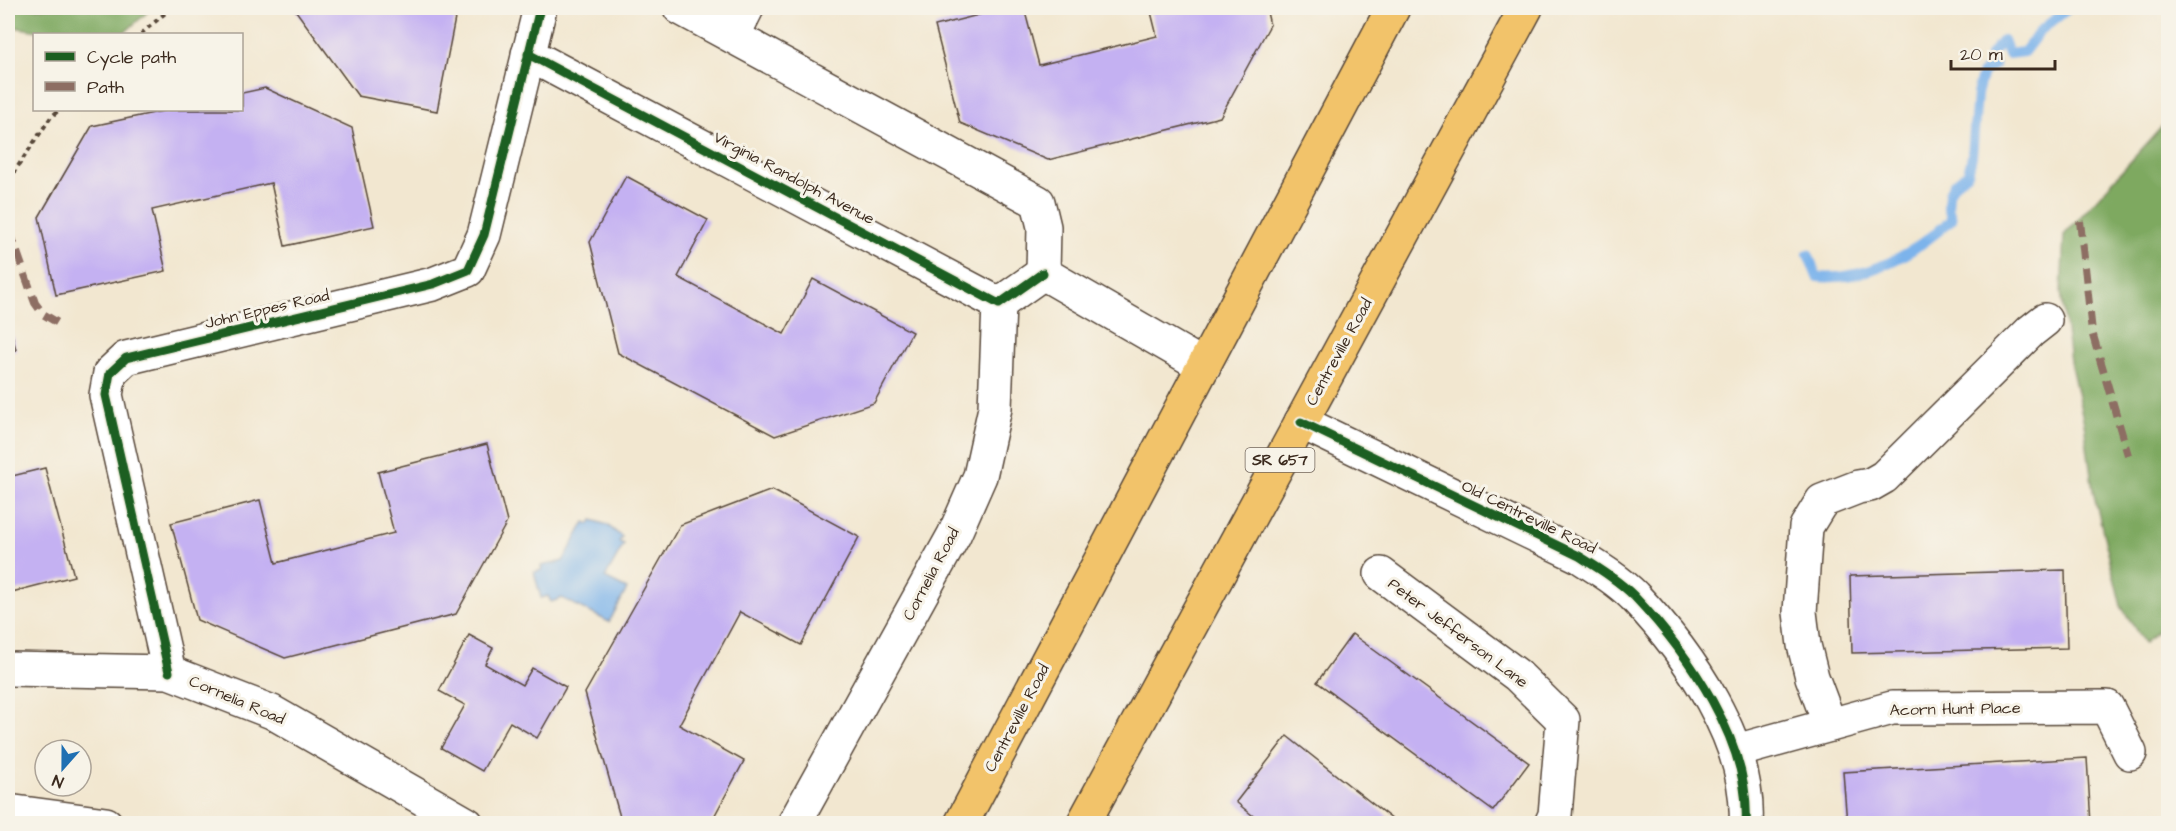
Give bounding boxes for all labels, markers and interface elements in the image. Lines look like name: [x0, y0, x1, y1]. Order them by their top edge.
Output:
legend: [33, 33, 243, 111]
scale bar: [1951, 33, 2054, 71]
text: 20 m: [1960, 42, 2003, 67]
text: Cycle path: [87, 45, 176, 71]
text: Path: [87, 75, 124, 100]
street label: Virginia Randolph Avenue: [709, 126, 879, 231]
street label: John Eppes Road: [203, 284, 331, 334]
street label: Centreville Road: [1300, 294, 1378, 410]
road number: SR 657: [1246, 448, 1314, 472]
street label: Old Centreville Road: [1458, 475, 1600, 559]
street label: Cornelia Road: [897, 524, 965, 624]
street label: Peter Jefferson Lane: [1383, 573, 1533, 693]
street label: Centreville Road: [979, 660, 1055, 776]
street label: Cornelia Road: [186, 670, 288, 730]
street label: Acorn Hunt Place: [1889, 697, 2021, 721]
north arrow: [33, 738, 93, 798]
text: N: [49, 769, 67, 793]

